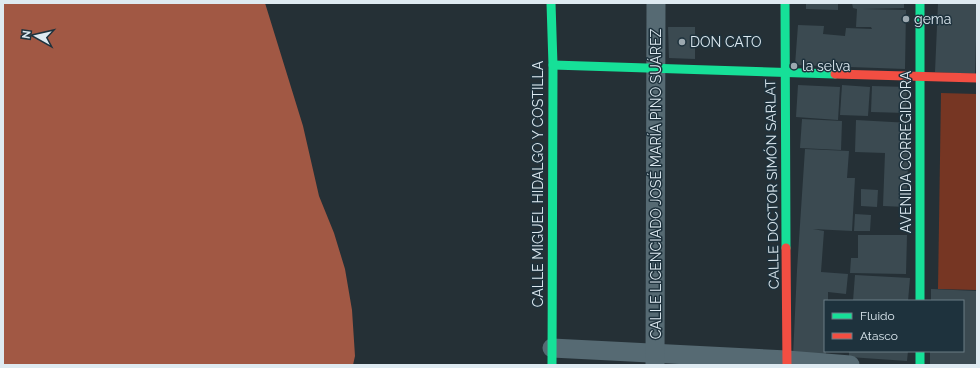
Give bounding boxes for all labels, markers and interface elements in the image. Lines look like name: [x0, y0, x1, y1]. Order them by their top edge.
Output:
place label: gema: [914, 11, 951, 27]
marker: gema: [901, 14, 911, 24]
north arrow: [16, 16, 56, 56]
street label: CALLE LICENCIADO JOSÉ MARÍA PINO SUÁREZ: [647, 28, 664, 339]
text: N: [20, 30, 34, 40]
place label: DON CATO: [690, 34, 762, 50]
marker: DON CATO: [677, 37, 687, 47]
place label: la selva: [802, 58, 850, 74]
street label: CALLE MIGUEL HIDALGO Y COSTILLA: [530, 60, 546, 307]
marker: la selva: [789, 61, 799, 71]
street label: AVENIDA CORREGIDORA: [898, 70, 914, 233]
street label: CALLE DOCTOR SIMÓN SARLAT: [761, 78, 782, 289]
legend: [824, 300, 964, 352]
text: Fluido: [860, 309, 895, 323]
text: Atasco: [860, 329, 898, 343]

